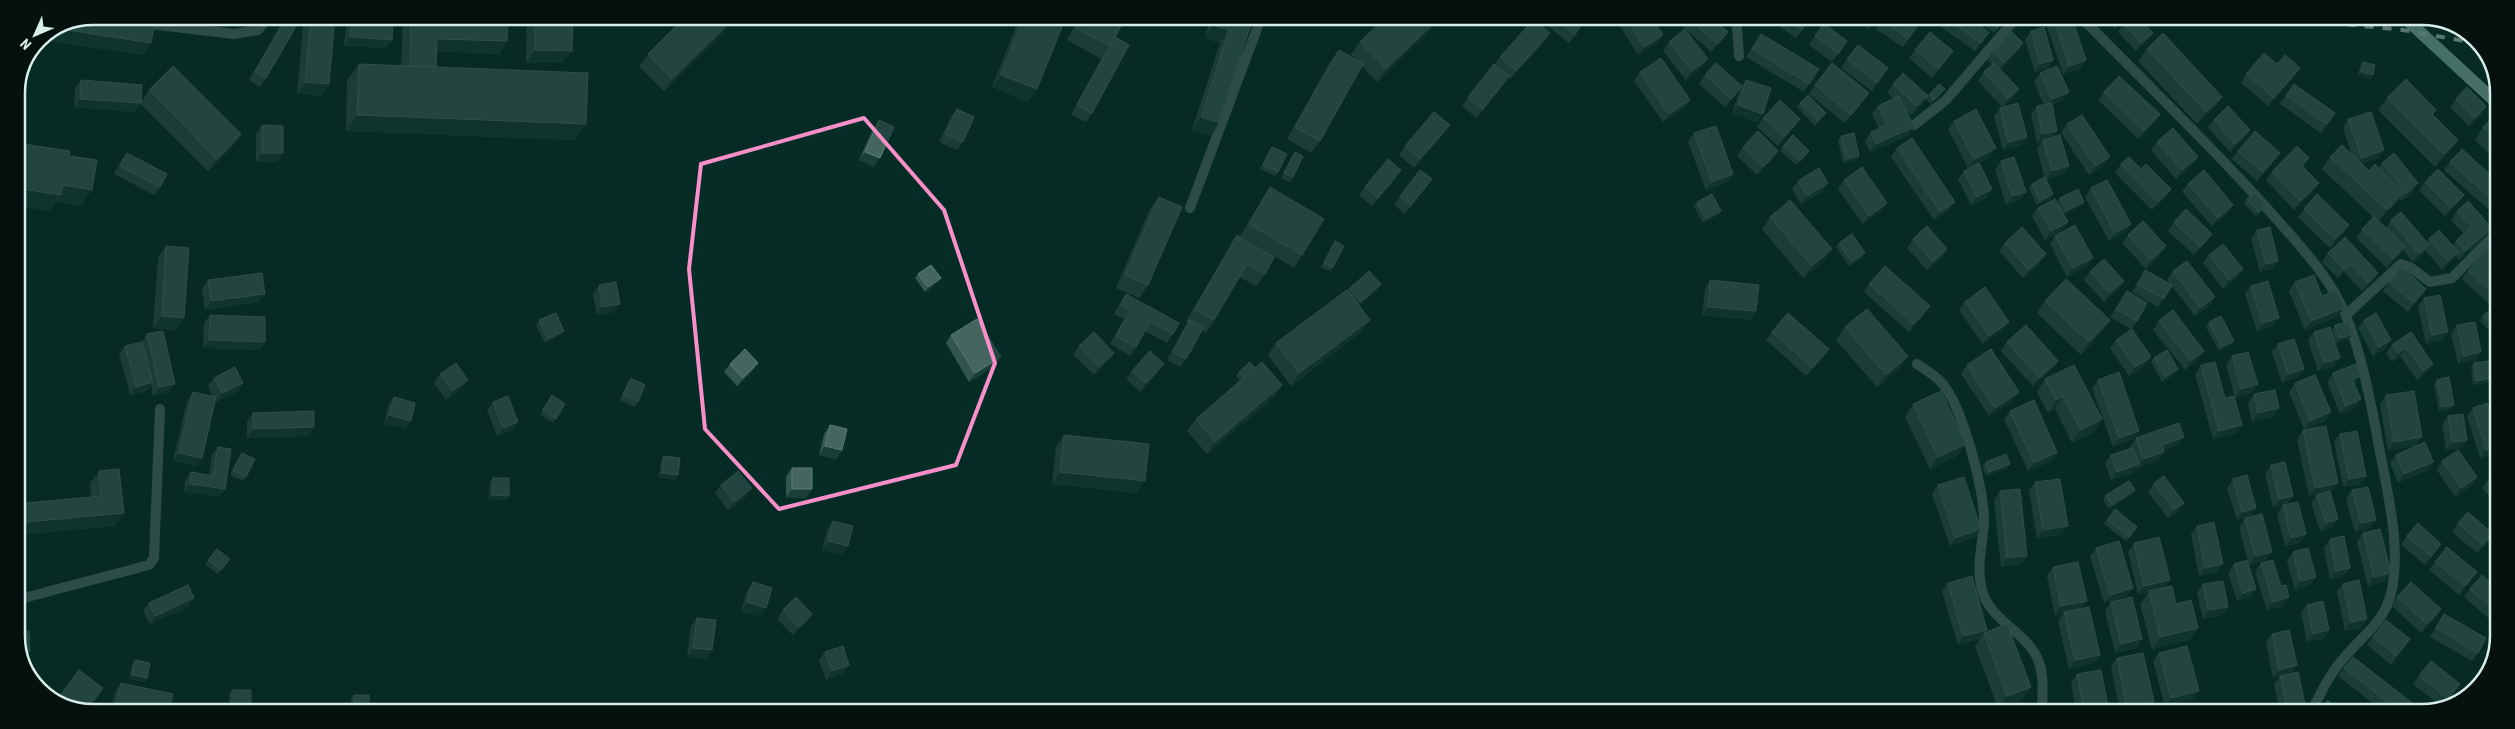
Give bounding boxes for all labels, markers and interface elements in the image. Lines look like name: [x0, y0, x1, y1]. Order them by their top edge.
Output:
north arrow: [10, 10, 60, 60]
text: N: [17, 36, 34, 53]

